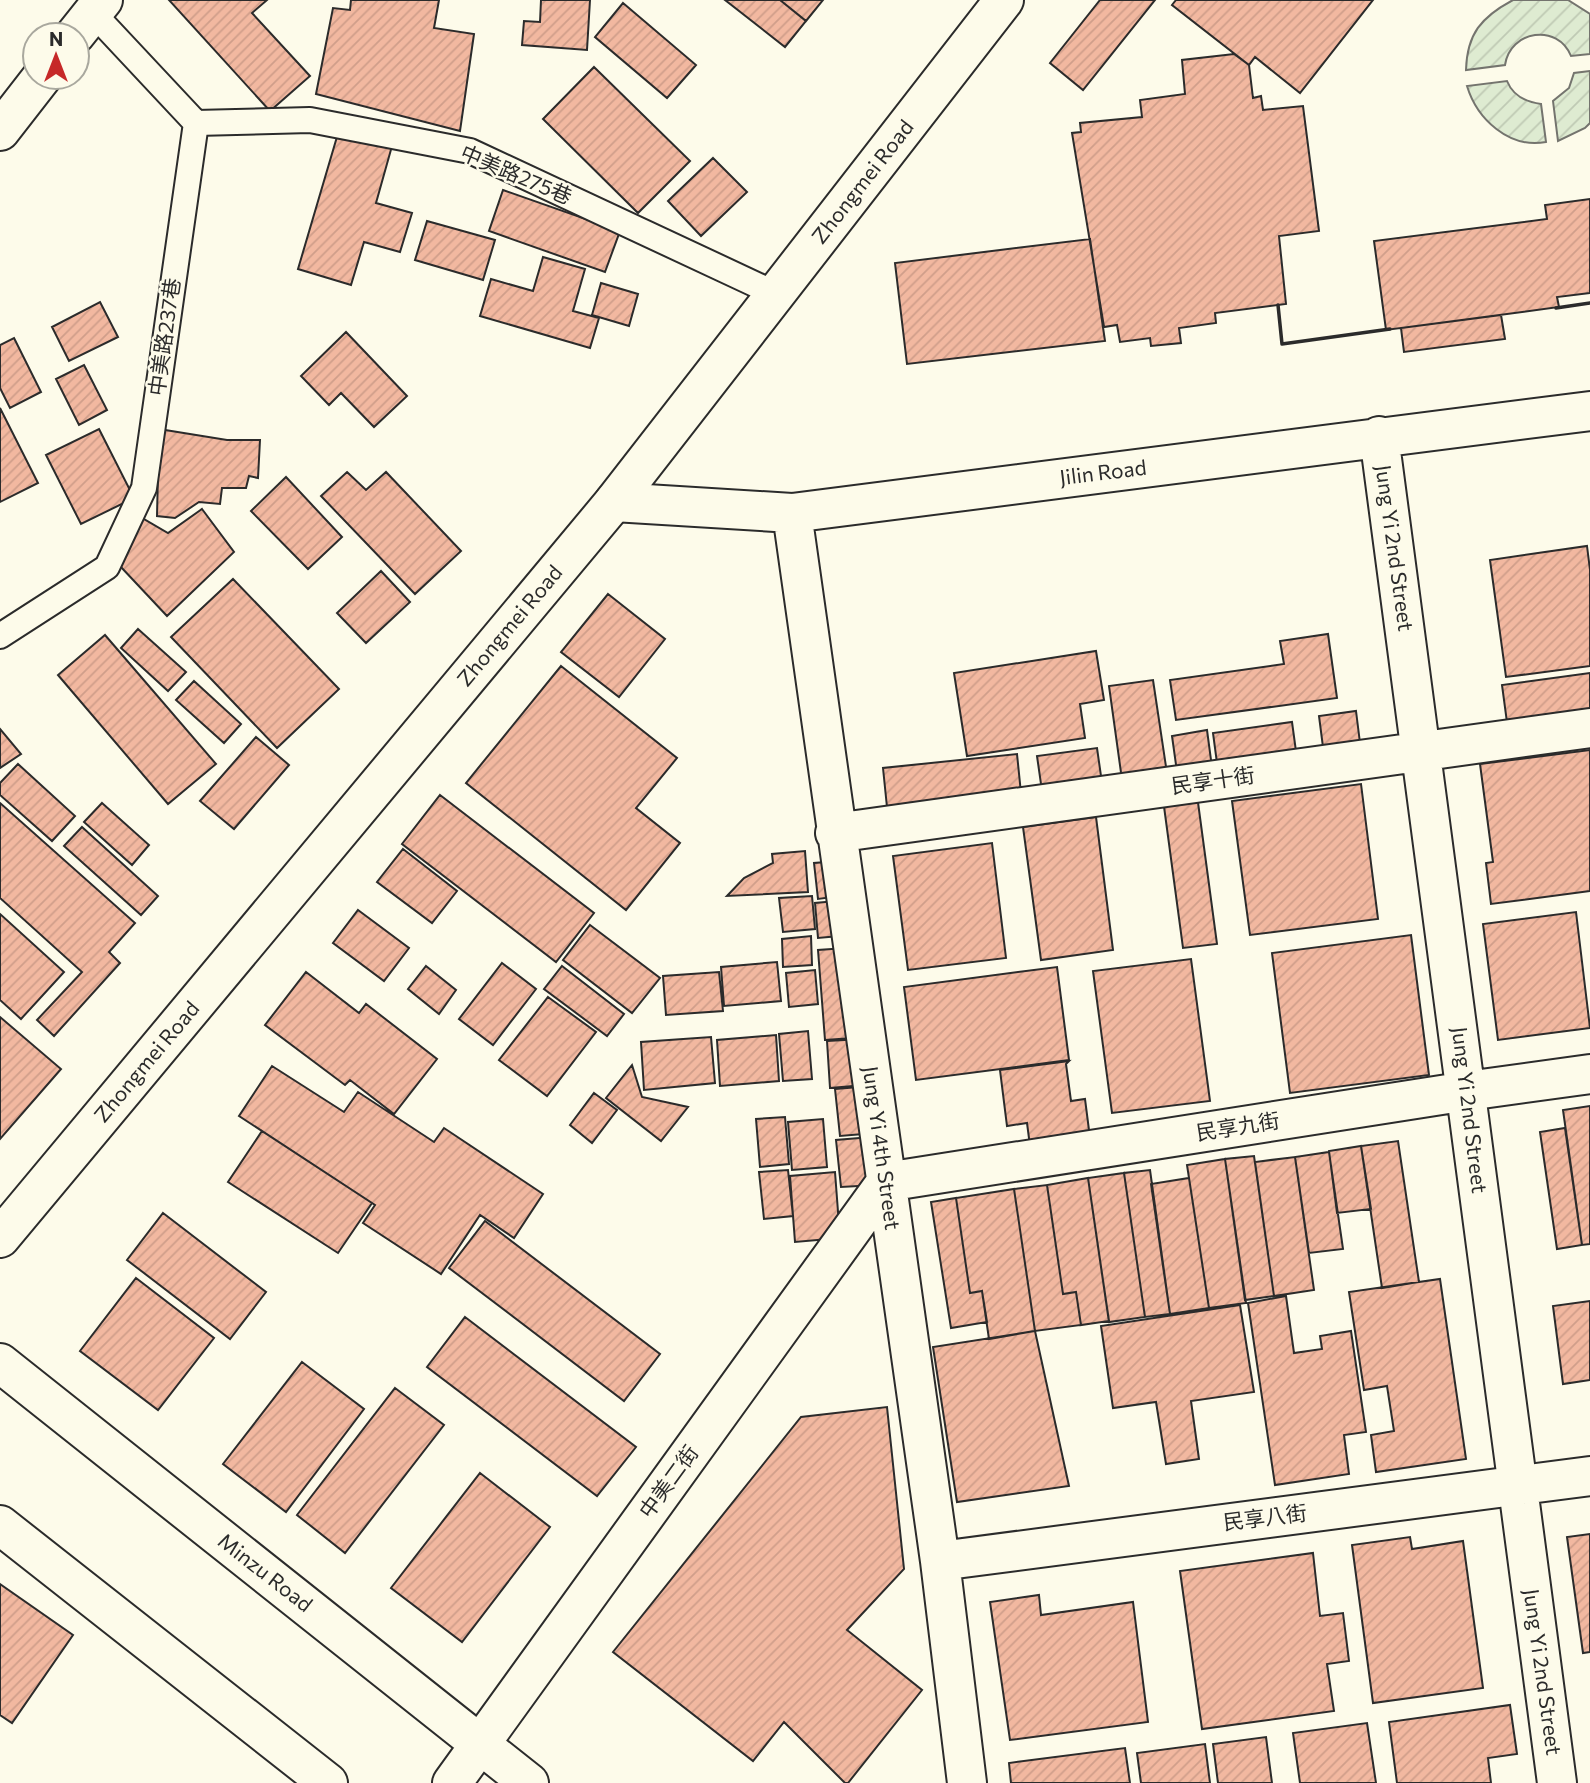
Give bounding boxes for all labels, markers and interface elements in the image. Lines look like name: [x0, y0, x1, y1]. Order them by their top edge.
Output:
north arrow: [21, 21, 91, 91]
text: N: [49, 27, 63, 50]
street label: Zhongmei Road: [806, 114, 918, 248]
street label: 中美路275巷: [457, 139, 576, 208]
street label: 中美路237巷: [143, 276, 184, 397]
street label: Jilin Road: [1058, 454, 1148, 489]
street label: Jung Yi 2nd Street: [1371, 463, 1420, 633]
street label: Zhongmei Road: [451, 560, 567, 691]
street label: 民享十街: [1169, 761, 1256, 798]
street label: Zhongmei Road: [88, 996, 204, 1127]
street label: Jung Yi 2nd Street: [1448, 1025, 1493, 1195]
street label: Jung Yi 4th Street: [859, 1064, 906, 1231]
street label: 民享九街: [1194, 1107, 1281, 1144]
street label: 中美二街: [633, 1440, 703, 1522]
street label: 民享八街: [1222, 1499, 1308, 1534]
street label: Minzu Road: [214, 1527, 318, 1616]
street label: Jung Yi 2nd Street: [1519, 1587, 1568, 1757]

